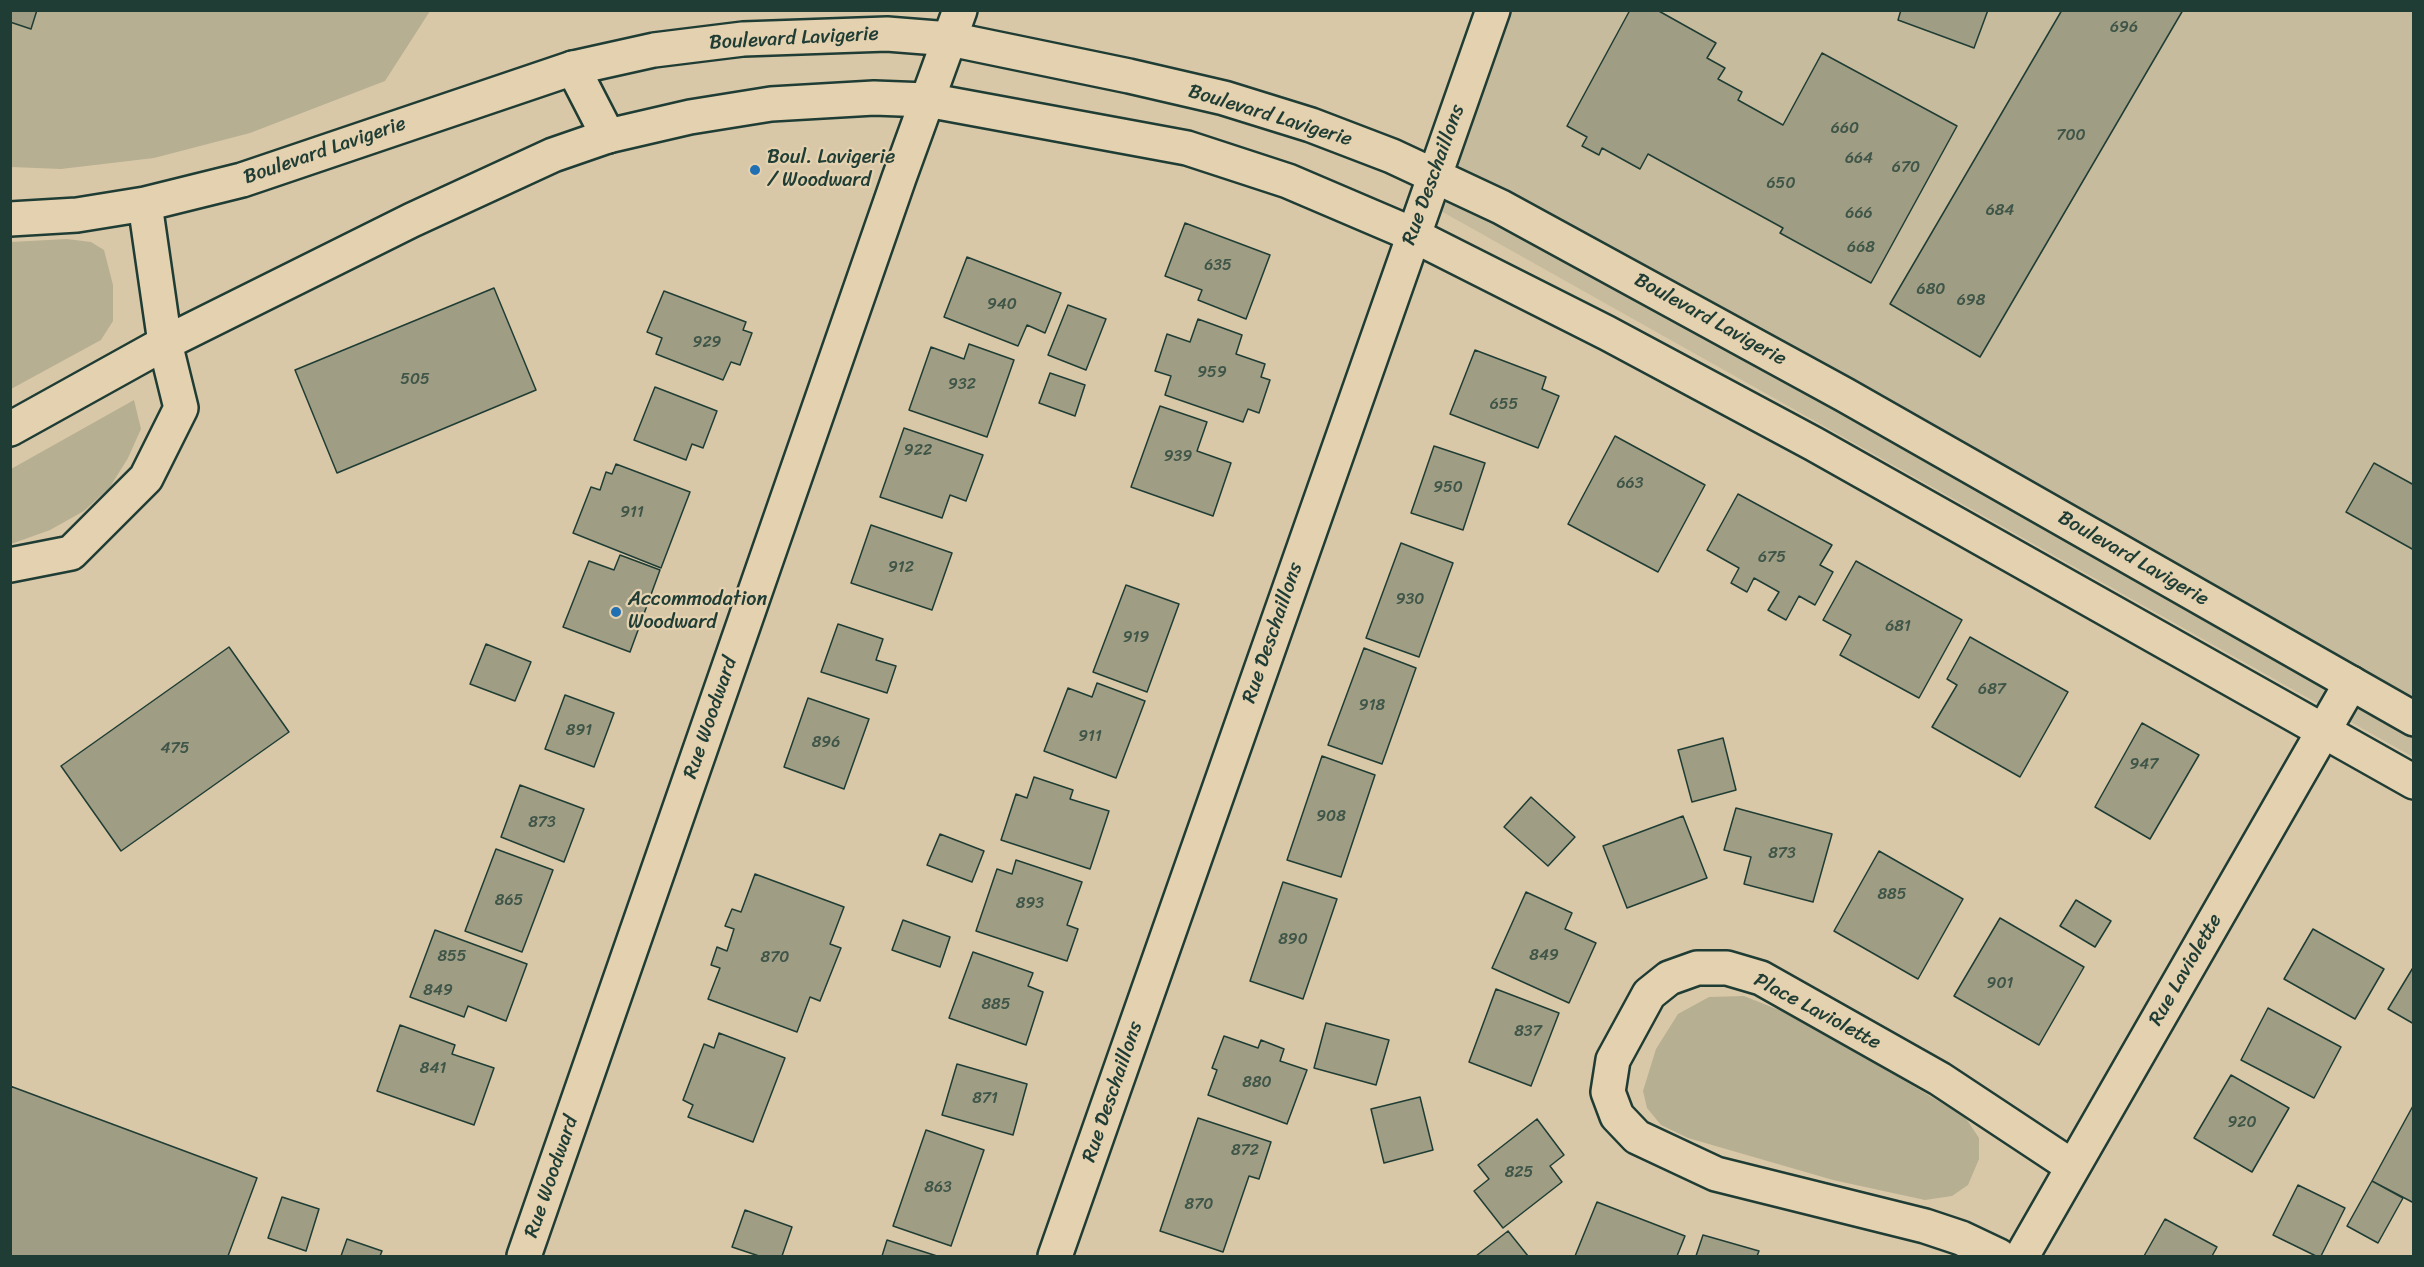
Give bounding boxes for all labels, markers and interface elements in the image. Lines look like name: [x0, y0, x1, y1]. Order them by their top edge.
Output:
house number: 696: [2110, 18, 2138, 38]
street label: Boulevard Lavigerie: [709, 23, 879, 55]
street label: Boulevard Lavigerie: [1185, 80, 1355, 152]
street label: Rue Deschaillons: [1398, 102, 1470, 248]
street label: Boulevard Lavigerie: [241, 112, 409, 190]
house number: 660: [1831, 119, 1859, 139]
house number: 700: [2056, 126, 2086, 146]
place label: Boul. Lavigerie / Woodward: [767, 146, 895, 193]
house number: 664: [1845, 149, 1873, 169]
house number: 670: [1892, 158, 1920, 178]
marker: Boul. Lavigerie / Woodward: [748, 163, 762, 177]
house number: 650: [1767, 174, 1795, 194]
house number: 684: [1986, 201, 2014, 221]
house number: 666: [1845, 204, 1873, 224]
house number: 668: [1847, 238, 1875, 258]
house number: 635: [1204, 256, 1232, 276]
street label: Boulevard Lavigerie: [1630, 268, 1790, 372]
house number: 680: [1917, 280, 1945, 300]
house number: 698: [1957, 291, 1985, 311]
house number: 940: [987, 295, 1017, 315]
house number: 929: [693, 333, 721, 353]
house number: 959: [1197, 363, 1227, 383]
house number: 505: [400, 370, 430, 390]
house number: 932: [948, 375, 976, 395]
house number: 655: [1490, 395, 1518, 415]
house number: 922: [904, 441, 932, 461]
house number: 939: [1164, 447, 1192, 467]
house number: 663: [1617, 474, 1643, 494]
house number: 950: [1433, 478, 1463, 498]
house number: 911: [620, 503, 644, 523]
street label: Boulevard Lavigerie: [2053, 506, 2213, 612]
house number: 675: [1758, 548, 1786, 568]
house number: 912: [888, 558, 914, 578]
street label: Rue Deschaillons: [1238, 559, 1308, 707]
place label: Accommodation Woodward: [628, 588, 767, 635]
house number: 930: [1396, 590, 1424, 610]
marker: Accommodation Woodward: [609, 605, 623, 619]
house number: 681: [1885, 617, 1911, 637]
house number: 919: [1123, 628, 1149, 648]
street label: Rue Woodward: [679, 654, 743, 782]
house number: 687: [1978, 680, 2006, 700]
house number: 918: [1359, 696, 1385, 716]
house number: 891: [566, 721, 592, 741]
house number: 911: [1078, 727, 1102, 747]
house number: 896: [812, 733, 840, 753]
house number: 475: [161, 739, 189, 759]
house number: 947: [2130, 755, 2158, 775]
house number: 908: [1316, 807, 1346, 827]
house number: 873: [528, 813, 556, 833]
house number: 873: [1768, 844, 1796, 864]
house number: 885: [1877, 885, 1907, 905]
house number: 865: [495, 891, 523, 911]
house number: 893: [1016, 894, 1044, 914]
street label: Rue Laviolette: [2144, 910, 2228, 1030]
house number: 890: [1278, 930, 1308, 950]
house number: 849: [1529, 946, 1559, 966]
house number: 855: [437, 947, 467, 967]
house number: 870: [761, 948, 789, 968]
street label: Place Laviolette: [1750, 969, 1884, 1055]
house number: 901: [1987, 974, 2013, 994]
house number: 849: [423, 981, 453, 1001]
house number: 885: [981, 995, 1011, 1015]
street label: Rue Deschaillons: [1078, 1018, 1148, 1166]
house number: 837: [1514, 1022, 1542, 1042]
house number: 841: [420, 1059, 446, 1079]
house number: 880: [1242, 1073, 1272, 1093]
house number: 871: [972, 1089, 998, 1109]
street label: Rue Woodward: [520, 1113, 584, 1241]
house number: 920: [2227, 1113, 2257, 1133]
house number: 872: [1231, 1141, 1259, 1161]
house number: 825: [1505, 1163, 1533, 1183]
house number: 863: [924, 1178, 952, 1198]
house number: 870: [1185, 1195, 1213, 1215]

